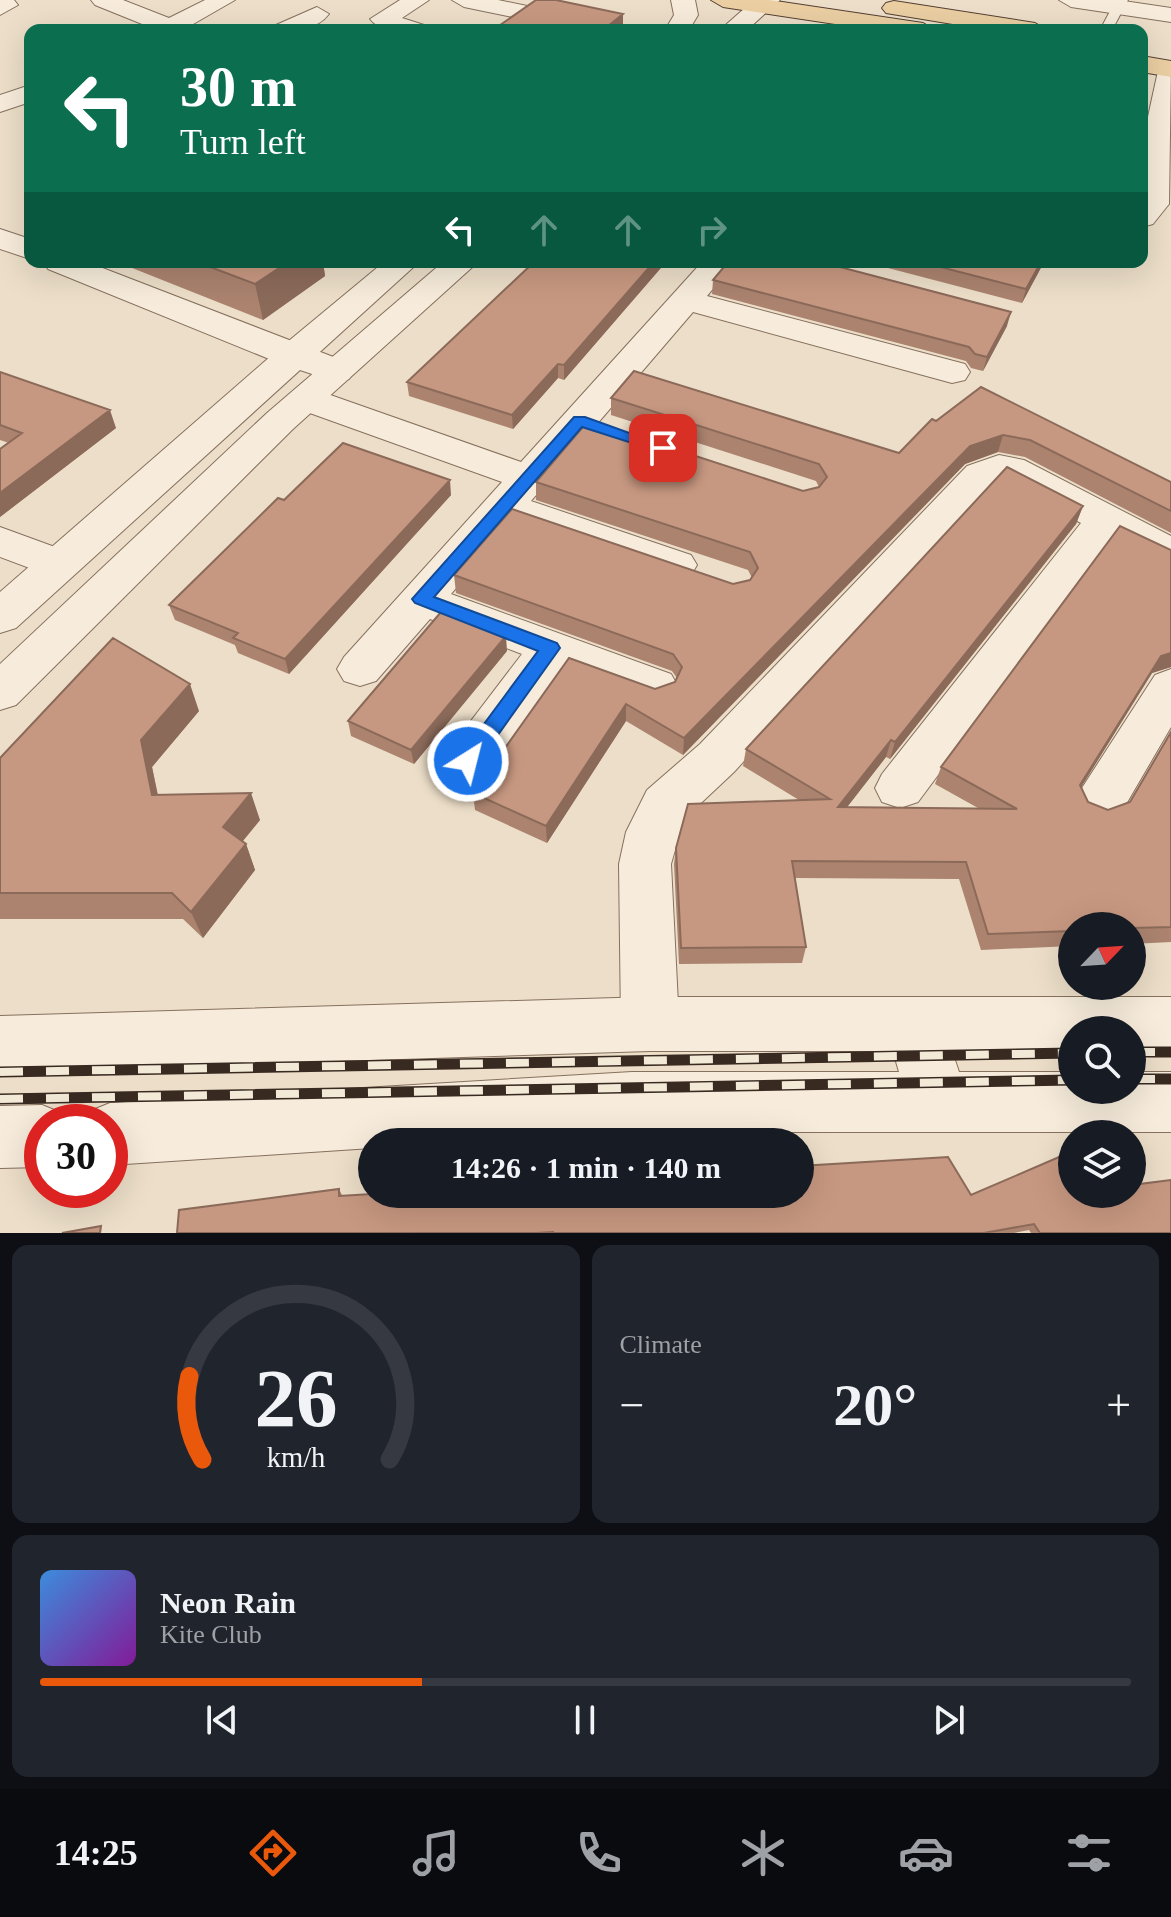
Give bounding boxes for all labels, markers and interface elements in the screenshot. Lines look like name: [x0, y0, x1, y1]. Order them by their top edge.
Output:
icon: left: [48, 56, 152, 160]
text: 30 m: [180, 56, 297, 118]
text: Turn left: [180, 122, 306, 162]
icon: left: [438, 208, 482, 252]
icon: ahead: [522, 208, 566, 252]
icon: ahead: [606, 208, 650, 252]
icon: right: [690, 208, 734, 252]
pin: [629, 414, 697, 482]
icon: arrive: [641, 426, 685, 470]
position arrow: [426, 719, 510, 803]
north arrow: [1058, 912, 1146, 1000]
map controls: [1058, 912, 1146, 1208]
button: search: [1058, 1016, 1146, 1104]
speed limit sign: 30: [24, 1104, 128, 1208]
button: layers: [1058, 1120, 1146, 1208]
text: 14:26 · 1 min · 140 m: [451, 1151, 721, 1184]
text: Climate: [620, 1330, 702, 1359]
text: 26: [254, 1352, 337, 1444]
text: 20°: [833, 1372, 917, 1438]
text: −: [620, 1381, 644, 1430]
text: +: [1106, 1381, 1131, 1430]
text: km/h: [266, 1442, 325, 1473]
text: Neon Rain: [160, 1586, 296, 1619]
text: Kite Club: [160, 1620, 262, 1649]
icon: previous: [200, 1698, 244, 1742]
icon: pause: [563, 1698, 607, 1742]
icon: next: [927, 1698, 971, 1742]
icon: directions: [245, 1825, 301, 1881]
icon: music: [408, 1825, 464, 1881]
icon: phone: [571, 1825, 627, 1881]
icon: climate: [735, 1825, 791, 1881]
icon: car: [898, 1825, 954, 1881]
icon: filters: [1061, 1825, 1117, 1881]
text: 14:25: [54, 1833, 138, 1873]

